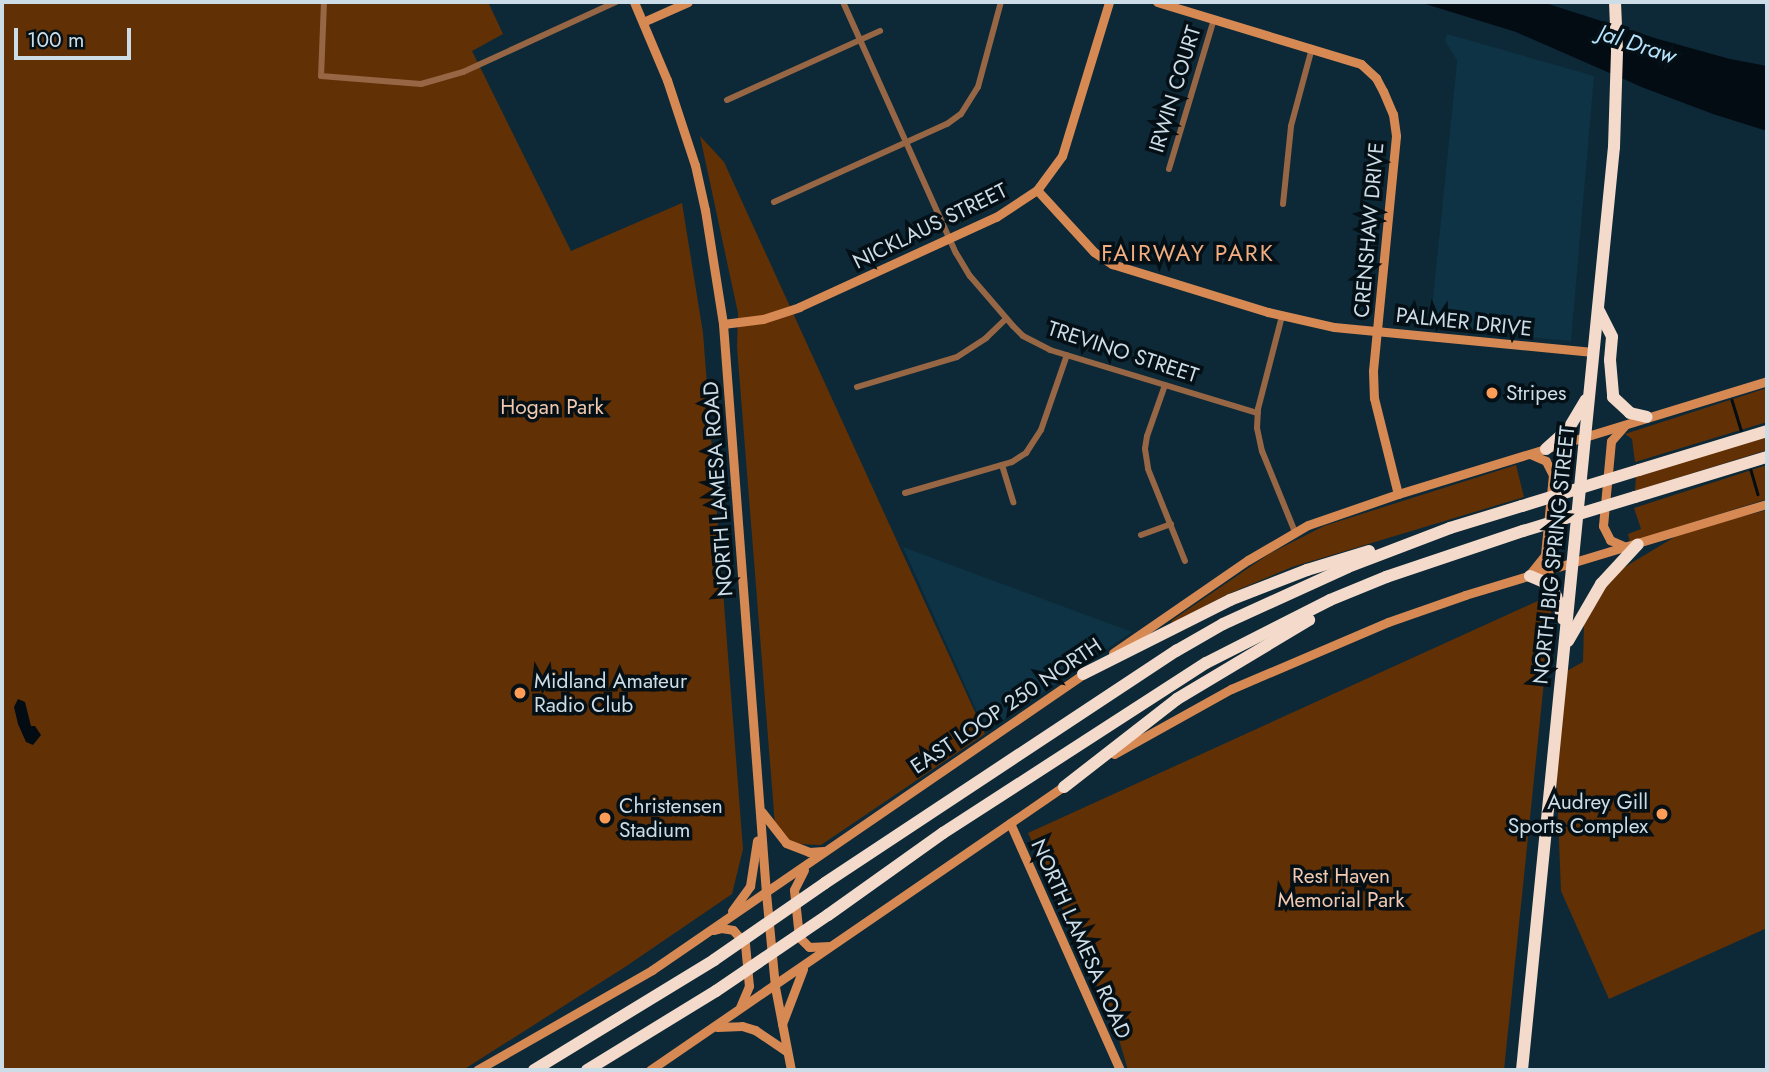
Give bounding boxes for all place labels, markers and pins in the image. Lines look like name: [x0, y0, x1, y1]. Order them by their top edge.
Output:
place label: Stripes: [1506, 380, 1566, 406]
marker: Stripes: [1484, 385, 1500, 401]
place label: Midland Amateur Radio Club: [534, 668, 687, 718]
marker: Midland Amateur Radio Club: [512, 685, 528, 701]
place label: Audrey Gill Sports Complex: [1508, 789, 1648, 839]
place label: Christensen Stadium: [619, 793, 723, 843]
marker: Audrey Gill Sports Complex: [1654, 806, 1670, 822]
marker: Christensen Stadium: [597, 810, 613, 826]

